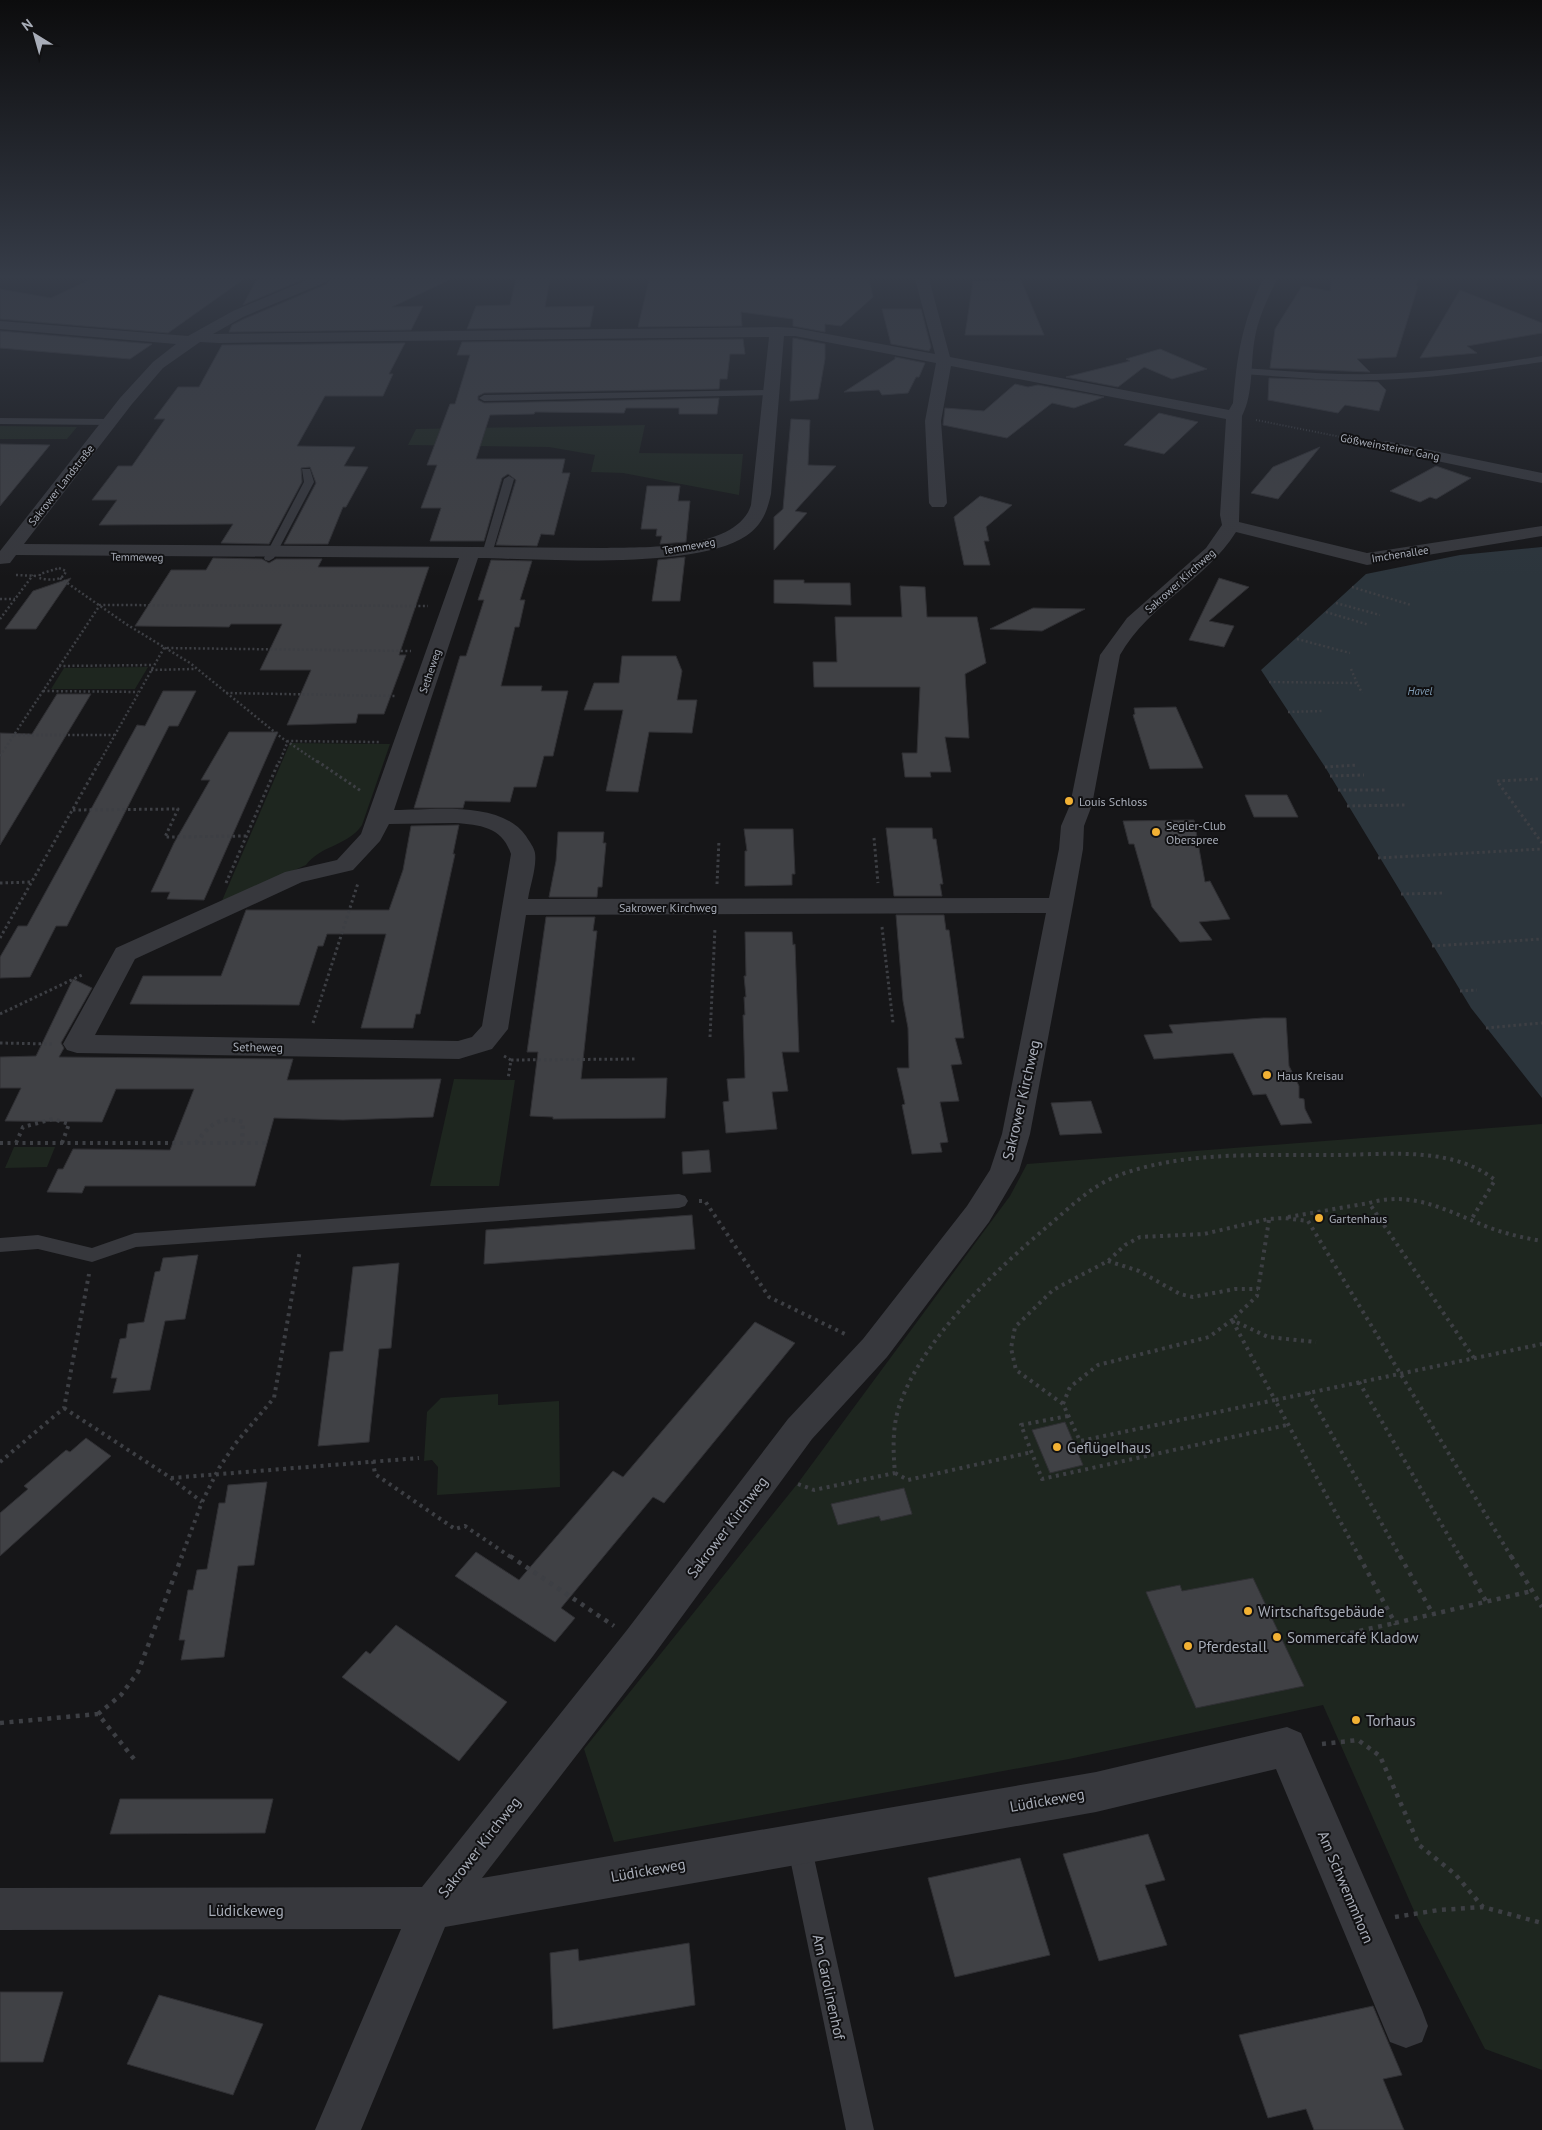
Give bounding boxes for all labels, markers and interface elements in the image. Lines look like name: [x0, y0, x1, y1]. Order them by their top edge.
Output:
north arrow: [10, 10, 60, 60]
text: N: [18, 15, 36, 35]
street label: Gößweinsteiner Gang: [1339, 431, 1441, 464]
street label: Sakrower Landstraße: [25, 441, 97, 528]
street label: Temmeweg: [662, 534, 716, 557]
street label: Imchenallee: [1370, 543, 1430, 565]
street label: Sakrower Kirchweg: [1142, 546, 1218, 616]
street label: Temmeweg: [110, 550, 164, 564]
street label: Setheweg: [416, 647, 444, 695]
water label: Havel: [1407, 684, 1433, 698]
place label: Louis Schloss: [1079, 794, 1147, 809]
marker: Louis Schloss: [1063, 795, 1075, 807]
place label: Segler-Club Oberspree: [1166, 818, 1226, 847]
marker: Segler-Club Oberspree: [1150, 826, 1162, 838]
street label: Sakrower Kirchweg: [619, 900, 717, 915]
street label: Sakrower Kirchweg: [998, 1038, 1044, 1162]
street label: Setheweg: [233, 1039, 283, 1055]
place label: Haus Kreisau: [1277, 1068, 1344, 1083]
marker: Haus Kreisau: [1261, 1069, 1273, 1081]
place label: Gartenhaus: [1329, 1211, 1387, 1226]
marker: Gartenhaus: [1313, 1212, 1325, 1224]
place label: Geflügelhaus: [1067, 1438, 1151, 1457]
marker: Geflügelhaus: [1051, 1441, 1063, 1453]
street label: Sakrower Kirchweg: [682, 1472, 772, 1582]
place label: Wirtschaftsgebäude: [1258, 1602, 1385, 1621]
marker: Wirtschaftsgebäude: [1242, 1605, 1254, 1617]
place label: Sommercafé Kladow: [1287, 1628, 1418, 1647]
marker: Sommercafé Kladow: [1271, 1631, 1283, 1643]
place label: Pferdestall: [1198, 1637, 1268, 1656]
marker: Pferdestall: [1182, 1640, 1194, 1652]
place label: Torhaus: [1366, 1711, 1416, 1730]
marker: Torhaus: [1350, 1714, 1362, 1726]
street label: Lüdickeweg: [1008, 1784, 1086, 1816]
street label: Sakrower Kirchweg: [434, 1793, 524, 1901]
street label: Am Schwemmhorn: [1314, 1828, 1378, 1946]
street label: Lüdickeweg: [609, 1854, 687, 1886]
street label: Lüdickeweg: [208, 1901, 284, 1920]
street label: Am Carolinenhof: [809, 1933, 850, 2043]

